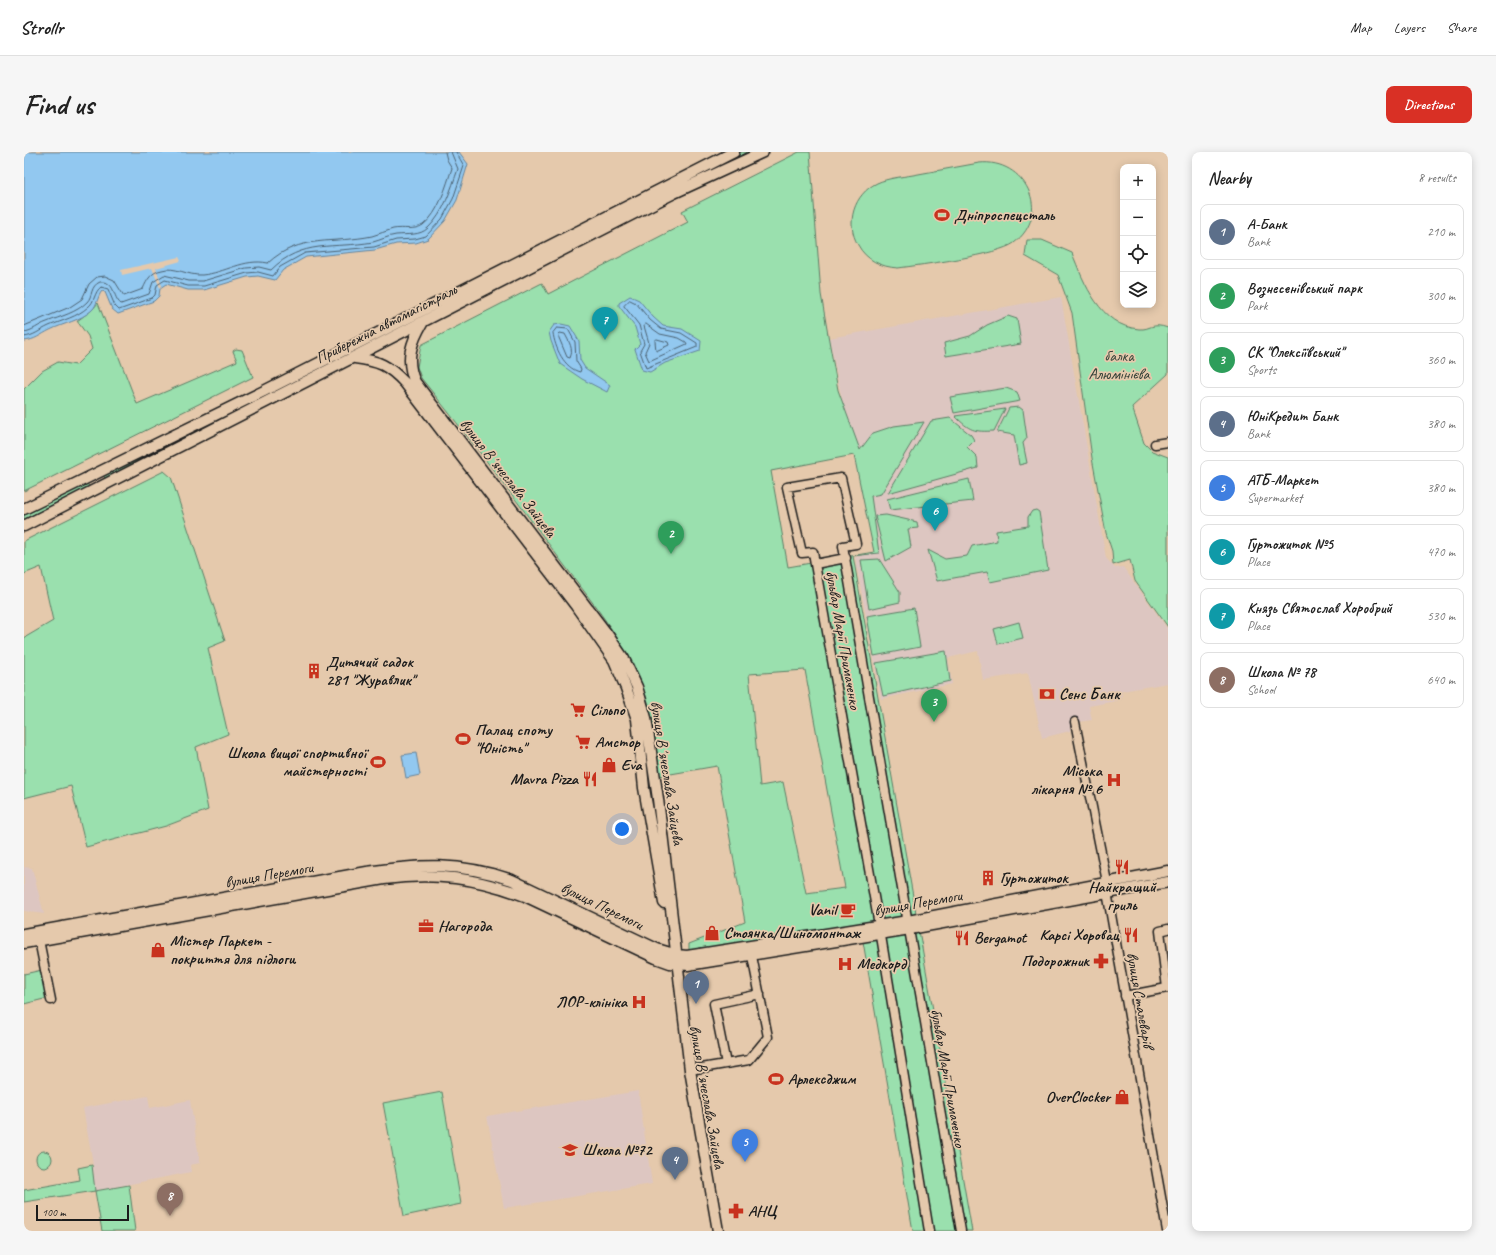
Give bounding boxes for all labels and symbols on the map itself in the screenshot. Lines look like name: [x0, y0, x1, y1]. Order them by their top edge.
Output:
place label: Дніпроспецсталь: [954, 205, 1056, 225]
sports icon: Дніпроспецсталь: [933, 206, 951, 224]
street label: Прибережна автомагістраль: [312, 279, 461, 368]
pin: 7: [592, 307, 618, 340]
park label: балка Алюмінієва: [1088, 346, 1151, 384]
street label: вулиця Вʼячеслава Зайцева: [455, 415, 562, 543]
pin: 6: [922, 498, 948, 531]
pin: 2: [658, 521, 684, 554]
street label: бульвар Марії Примаченко: [821, 569, 865, 712]
place label: Дитячий садок 281 "Журавлик": [326, 652, 419, 690]
building icon: Дитячий садок 281 "Журавлик": [305, 662, 323, 680]
place label: Сенс Банк: [1059, 684, 1121, 704]
bank icon: Сенс Банк: [1038, 685, 1056, 703]
pin: 3: [921, 689, 947, 722]
place label: Сільпо: [590, 700, 626, 720]
street label: вулиця Вʼячеслава Зайцева: [646, 700, 688, 848]
supermarket icon: Сільпо: [569, 701, 587, 719]
place label: Палац споту "Юність": [475, 720, 553, 758]
sports icon: Палац споту "Юність": [454, 730, 472, 748]
place label: Амстор: [595, 732, 641, 752]
supermarket icon: Амстор: [574, 733, 592, 751]
place label: Школа вищої спортивної майстерності: [227, 743, 370, 781]
sports icon: Школа вищої спортивної майстерності: [369, 753, 387, 771]
place label: Eva: [621, 755, 644, 775]
shop icon: Eva: [600, 756, 618, 774]
place label: Мiська лiкарня № 6: [1031, 761, 1104, 799]
place label: Mavra Pizza: [510, 769, 580, 789]
restaurant icon: Mavra Pizza: [581, 770, 599, 788]
hospital icon: Мiська лiкарня № 6: [1105, 771, 1123, 789]
your location: [612, 819, 632, 839]
street label: вулиця Перемоги: [223, 857, 316, 893]
restaurant icon: Найкращий гриль: [1113, 858, 1131, 876]
place label: Гуртожиток: [1000, 868, 1069, 888]
building icon: Гуртожиток: [979, 869, 997, 887]
place label: Найкращий гриль: [1088, 877, 1157, 915]
street label: вулиця Перемоги: [558, 878, 647, 935]
street label: вулиця Перемоги: [872, 885, 965, 921]
place label: Vanil: [808, 900, 839, 920]
cafe icon: Vanil: [839, 901, 857, 919]
place label: Нагорода: [438, 916, 494, 936]
office icon: Нагорода: [417, 917, 435, 935]
place label: Стоянка/Шиномонтаж: [724, 923, 862, 943]
shop icon: Стоянка/Шиномонтаж: [703, 924, 721, 942]
place label: Карсі Хоровац: [1039, 925, 1120, 945]
restaurant icon: Карсі Хоровац: [1122, 926, 1140, 944]
place label: Bergamot: [974, 928, 1028, 948]
restaurant icon: Bergamot: [953, 929, 971, 947]
place label: Містер Паркет - покриття для підлоги: [170, 931, 297, 969]
shop icon: Містер Паркет - покриття для підлоги: [149, 941, 167, 959]
place label: Подорожник: [1021, 951, 1091, 971]
street label: вулиця Сталеварів: [1122, 951, 1159, 1054]
pharmacy icon: Подорожник: [1092, 952, 1110, 970]
place label: Медкорд: [857, 954, 908, 974]
hospital icon: Медкорд: [836, 955, 854, 973]
pin: 1: [683, 971, 709, 1004]
place label: ЛОР-клініка: [556, 992, 629, 1012]
hospital icon: ЛОР-клініка: [630, 993, 648, 1011]
street label: бульвар Марії Примаченко: [926, 1007, 970, 1150]
street label: вулиця Вʼячеслава Зайцева: [685, 1024, 730, 1172]
place label: Арлексджим: [788, 1069, 857, 1089]
sports icon: Арлексджим: [767, 1070, 785, 1088]
place label: OverClocker: [1046, 1087, 1112, 1107]
shop icon: OverClocker: [1113, 1088, 1131, 1106]
pin: 5: [732, 1129, 758, 1162]
place label: Школа №72: [582, 1140, 653, 1160]
school or university icon: Школа №72: [561, 1141, 579, 1159]
pin: 4: [662, 1147, 688, 1180]
pin: 8: [157, 1183, 183, 1216]
place label: АНЦ: [748, 1201, 778, 1221]
pharmacy icon: АНЦ: [727, 1202, 745, 1220]
scale bar: [36, 1203, 129, 1222]

